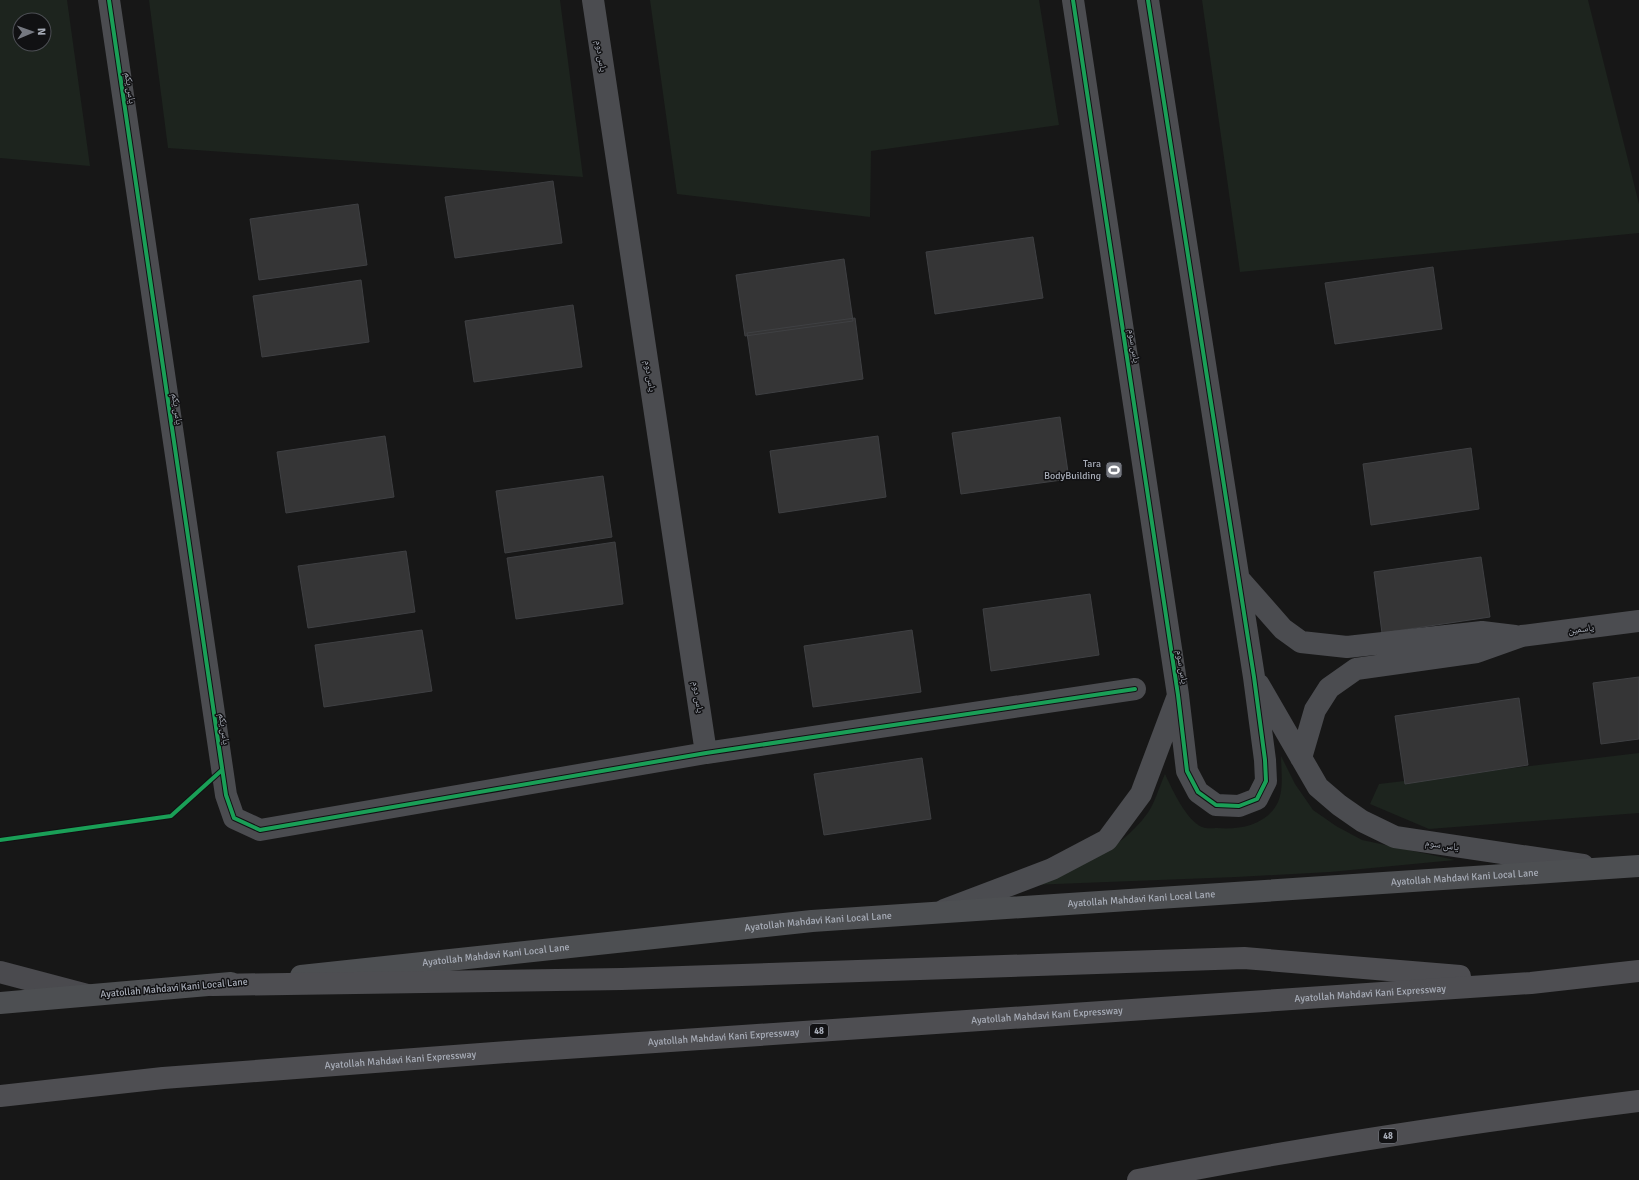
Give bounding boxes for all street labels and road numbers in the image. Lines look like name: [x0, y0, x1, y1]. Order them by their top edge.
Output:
street label: یاس دوم: [592, 39, 609, 73]
street label: یاس یکم: [121, 72, 138, 105]
street label: یاس سوم: [1124, 328, 1143, 364]
street label: یاس دوم: [641, 359, 658, 393]
street label: یاس یکم: [168, 393, 185, 426]
street label: یاسمین: [1567, 621, 1595, 637]
street label: یاس سوم: [1172, 649, 1191, 685]
street label: یاس دوم: [689, 680, 706, 714]
street label: یاس یکم: [215, 713, 232, 746]
street label: یاس سوم: [1424, 837, 1460, 854]
street label: Ayatollah Mahdavi Kani Local Lane: [1390, 867, 1539, 888]
street label: Ayatollah Mahdavi Kani Local Lane: [1067, 888, 1216, 910]
street label: Ayatollah Mahdavi Kani Local Lane: [744, 910, 892, 934]
street label: Ayatollah Mahdavi Kani Local Lane: [422, 941, 570, 969]
street label: Ayatollah Mahdavi Kani Local Lane: [100, 976, 248, 1000]
street label: Ayatollah Mahdavi Kani Expressway: [1294, 983, 1447, 1005]
street label: Ayatollah Mahdavi Kani Expressway: [971, 1004, 1123, 1027]
road number: 48: [810, 1024, 828, 1038]
street label: Ayatollah Mahdavi Kani Expressway: [647, 1026, 800, 1048]
street label: Ayatollah Mahdavi Kani Expressway: [324, 1048, 477, 1072]
road number: 48: [1379, 1129, 1397, 1143]

